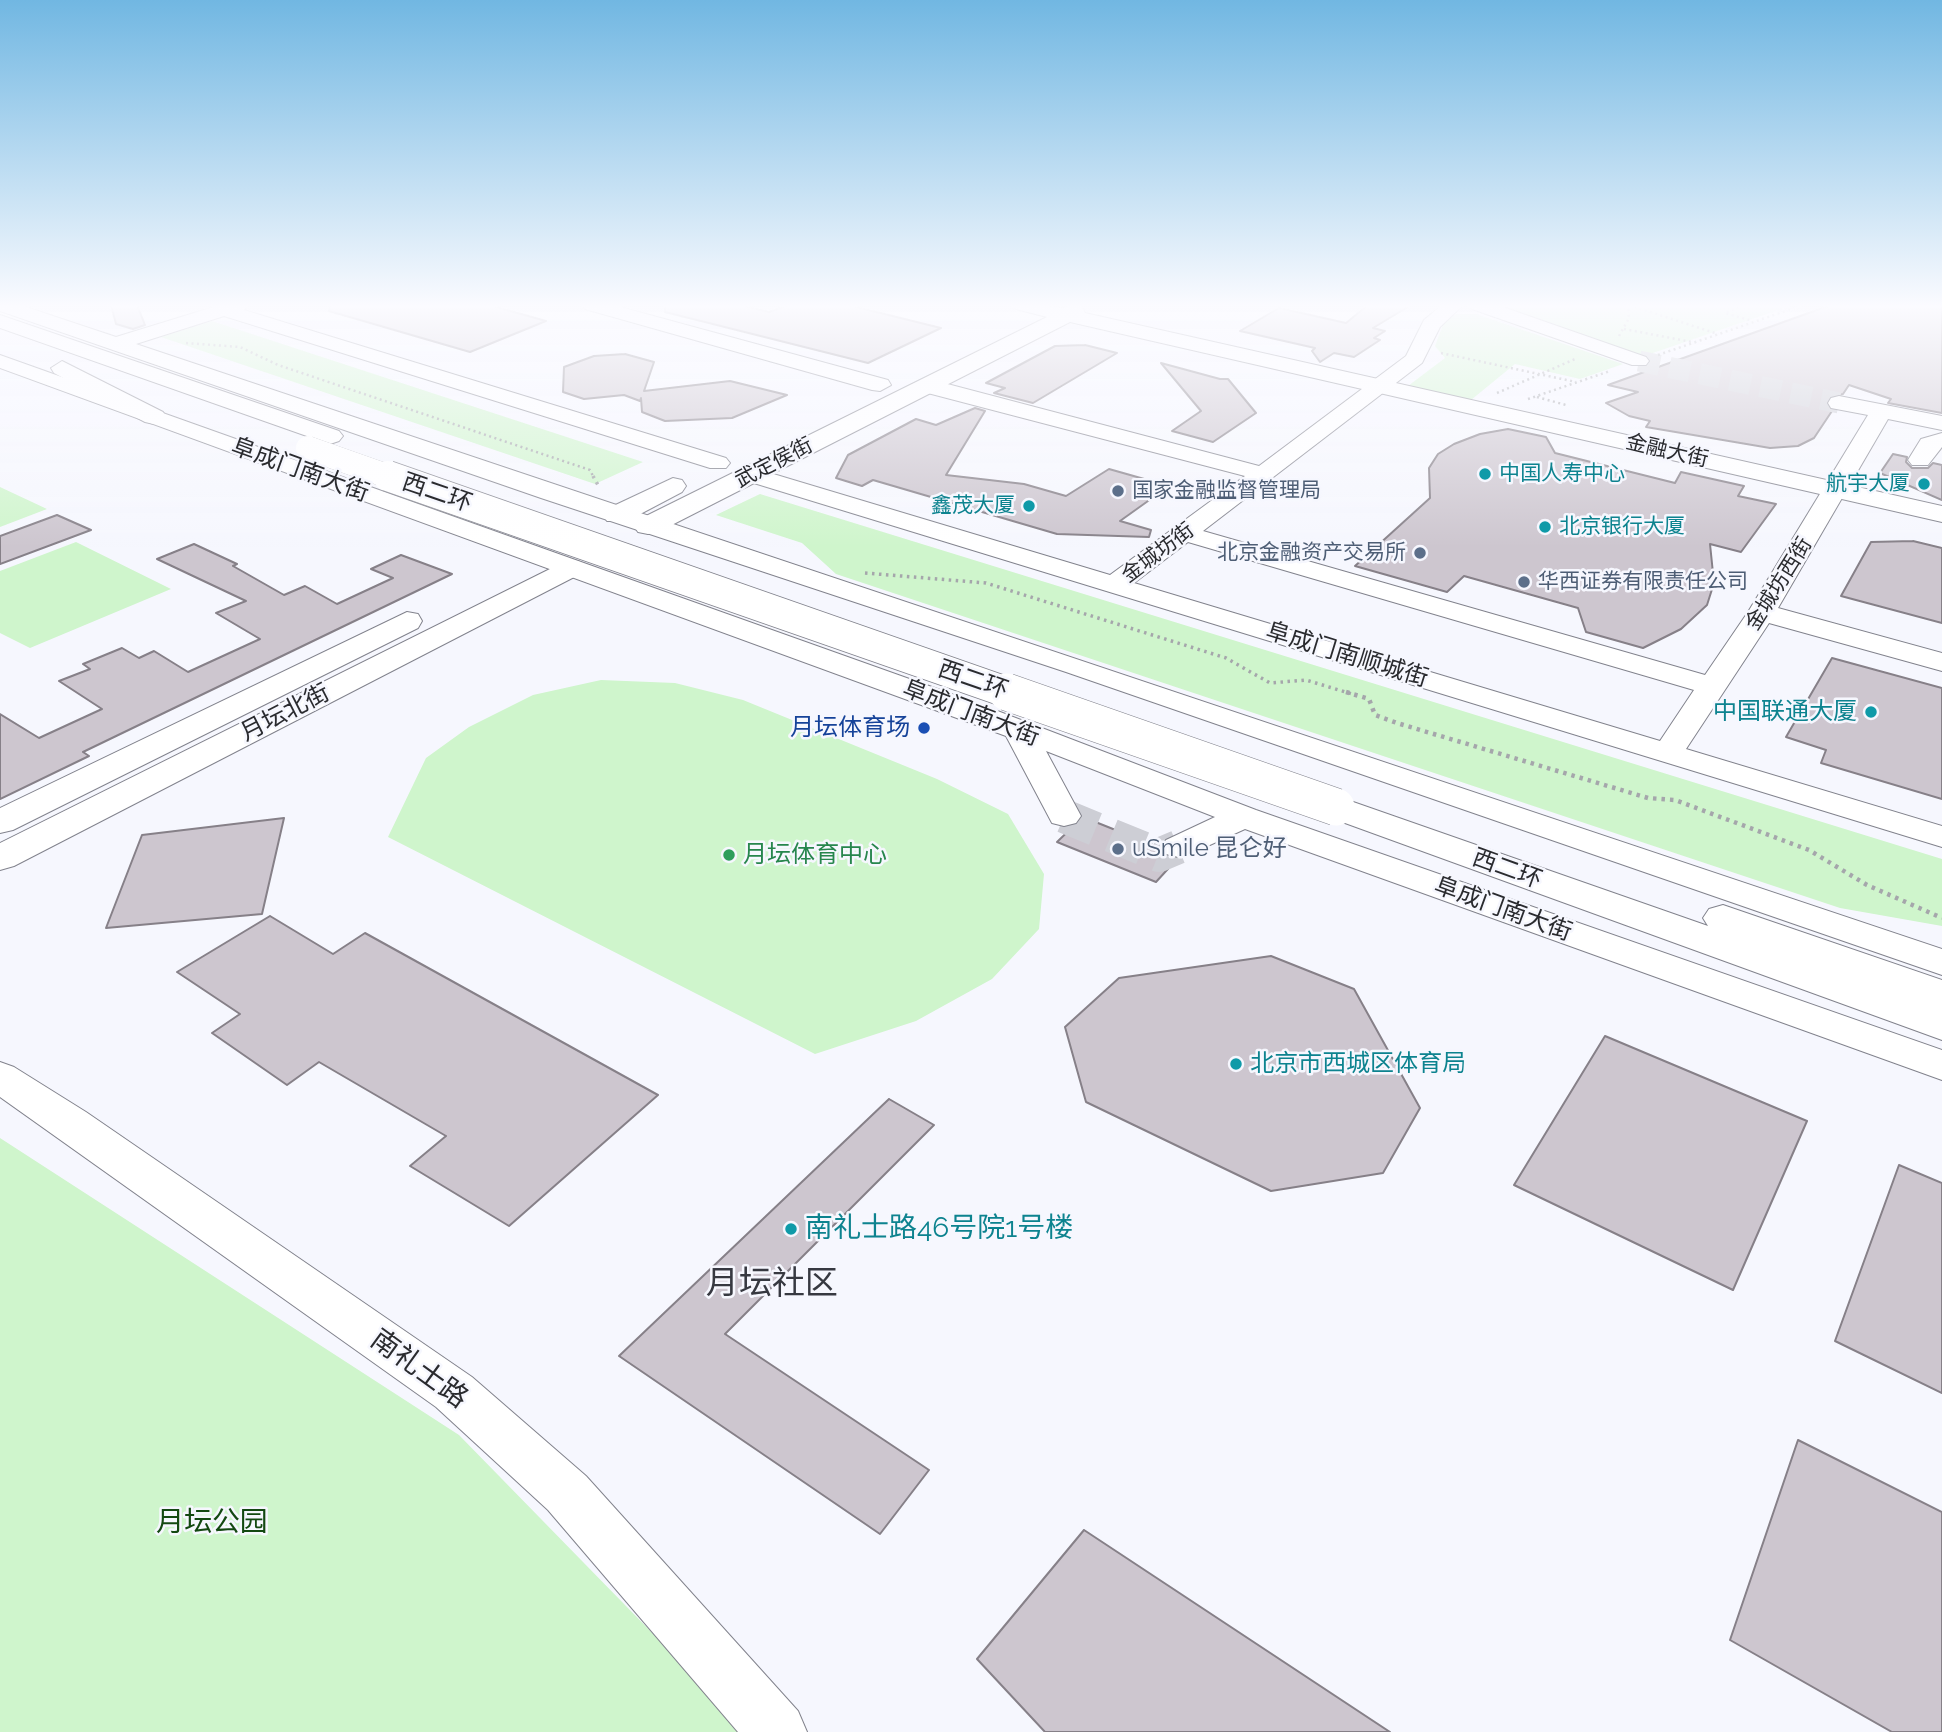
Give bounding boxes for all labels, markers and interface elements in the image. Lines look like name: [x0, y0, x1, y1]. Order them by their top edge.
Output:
street label: 金融大街: [1623, 429, 1711, 473]
street label: 阜成门南大街: [227, 432, 373, 508]
street label: 武定侯街: [731, 433, 817, 493]
place label: 中国人寿中心: [1499, 461, 1625, 487]
marker: 中国人寿中心: [1477, 466, 1493, 482]
street label: 西二环: [398, 468, 476, 518]
place label: 航宇大厦: [1826, 471, 1910, 497]
marker: 航宇大厦: [1916, 476, 1932, 492]
place label: 国家金融监督管理局: [1132, 478, 1321, 504]
marker: 国家金融监督管理局: [1110, 483, 1126, 499]
place label: 鑫茂大厦: [931, 493, 1015, 519]
marker: 鑫茂大厦: [1021, 498, 1037, 514]
place label: 北京银行大厦: [1559, 514, 1685, 540]
street label: 金城坊街: [1117, 518, 1199, 588]
marker: 北京银行大厦: [1537, 519, 1553, 535]
street label: 金城坊西街: [1740, 533, 1818, 635]
place label: 北京金融资产交易所: [1217, 540, 1406, 566]
marker: 北京金融资产交易所: [1412, 545, 1428, 561]
place label: 华西证券有限责任公司: [1538, 569, 1748, 595]
marker: 华西证券有限责任公司: [1516, 574, 1532, 590]
street label: 阜成门南顺城街: [1262, 617, 1432, 693]
street label: 西二环: [934, 655, 1012, 705]
street label: 阜成门南大街: [899, 674, 1043, 752]
street label: 月坛北街: [236, 678, 334, 748]
place label: 中国联通大厦: [1713, 698, 1857, 726]
marker: 中国联通大厦: [1863, 704, 1879, 720]
place label: 月坛体育场: [790, 714, 910, 742]
marker: 月坛体育场: [916, 720, 932, 736]
place label: uSmile 昆仑好: [1132, 835, 1287, 863]
place label: 月坛体育中心: [743, 841, 887, 869]
marker: uSmile 昆仑好: [1110, 841, 1126, 857]
street label: 西二环: [1468, 843, 1546, 895]
marker: 月坛体育中心: [721, 847, 737, 863]
street label: 阜成门南大街: [1430, 871, 1576, 947]
place label: 北京市西城区体育局: [1250, 1050, 1466, 1078]
marker: 北京市西城区体育局: [1228, 1056, 1244, 1072]
place label: 南礼士路46号院1号楼: [805, 1212, 1073, 1246]
marker: 南礼士路46号院1号楼: [783, 1221, 799, 1237]
district label: 月坛社区: [706, 1264, 838, 1304]
street label: 南礼士路: [364, 1322, 474, 1416]
park label: 月坛公园: [156, 1506, 268, 1540]

